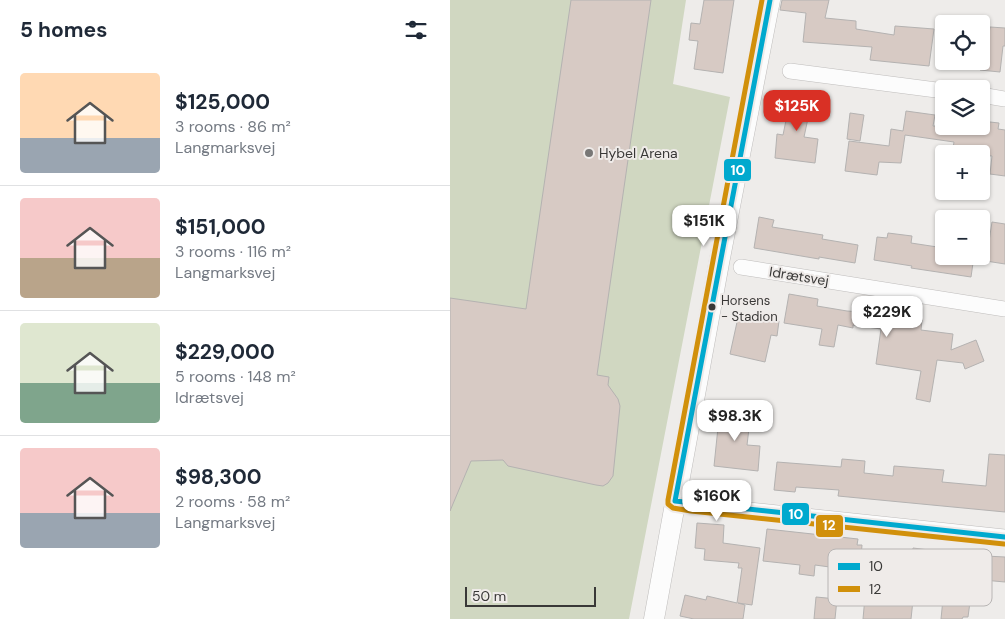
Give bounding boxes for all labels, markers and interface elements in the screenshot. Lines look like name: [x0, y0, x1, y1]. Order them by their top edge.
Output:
map controls: [935, 15, 990, 265]
button: locate: [935, 15, 990, 70]
text: 5 homes: [20, 16, 107, 44]
icon: filters: [402, 16, 430, 44]
button: layers: [935, 80, 990, 135]
text: $125,000: [175, 88, 270, 116]
pin: $125K: [762, 90, 832, 132]
icon: home: [60, 93, 120, 153]
text: $125K: [774, 95, 820, 116]
text: 3 rooms · 86 m²: [175, 116, 291, 137]
text: Langmarksvej: [175, 137, 275, 158]
place label: Hybel Arena: [599, 144, 678, 162]
button: +: [935, 145, 990, 200]
marker: Hybel Arena: [583, 147, 595, 159]
line badge: 10: [723, 158, 752, 182]
text: 10: [731, 161, 746, 179]
pin: $151K: [669, 204, 739, 247]
text: $151K: [683, 210, 725, 231]
button: −: [935, 210, 990, 265]
text: $151,000: [175, 213, 266, 241]
icon: home: [60, 218, 120, 278]
text: 3 rooms · 116 m²: [175, 241, 291, 262]
text: Langmarksvej: [175, 262, 275, 283]
street label: Idrætsvej: [768, 262, 830, 290]
place label: Horsens - Stadion: [721, 292, 778, 325]
pin: $229K: [852, 296, 922, 338]
text: $229K: [863, 301, 911, 322]
marker: Horsens - Stadion: [707, 302, 717, 312]
text: $229,000: [175, 338, 275, 366]
icon: home: [60, 343, 120, 403]
text: 5 rooms · 148 m²: [175, 366, 296, 387]
text: Idrætsvej: [175, 387, 244, 408]
pin: $98.3K: [694, 400, 776, 442]
text: $98.3K: [708, 405, 762, 426]
text: $98,300: [175, 463, 262, 491]
icon: home: [60, 468, 120, 528]
pin: $160K: [682, 480, 752, 522]
text: $160K: [693, 485, 741, 506]
text: 2 rooms · 58 m²: [175, 491, 290, 512]
line badge: 10: [781, 502, 810, 526]
text: 10: [789, 505, 804, 523]
text: Langmarksvej: [175, 512, 275, 533]
line badge: 12: [815, 514, 844, 538]
text: 12: [822, 516, 836, 534]
legend: [828, 549, 992, 606]
text: 10: [869, 557, 883, 575]
text: 12: [869, 580, 881, 598]
scale bar: [465, 584, 596, 607]
text: 50 m: [472, 587, 506, 605]

